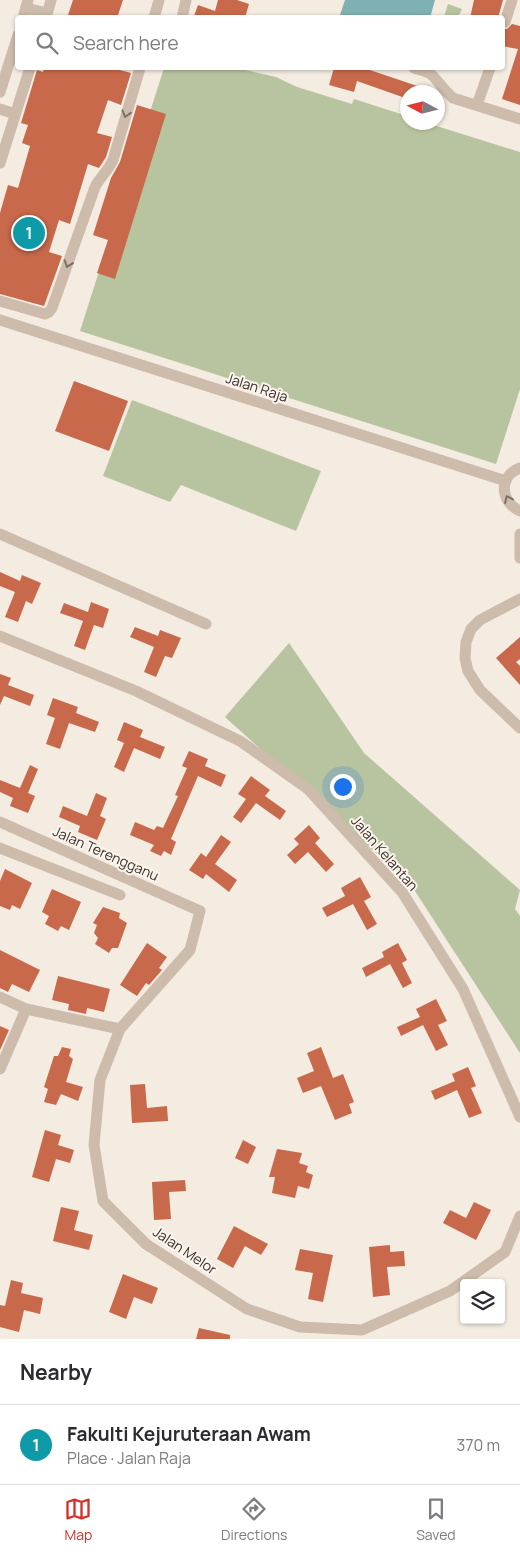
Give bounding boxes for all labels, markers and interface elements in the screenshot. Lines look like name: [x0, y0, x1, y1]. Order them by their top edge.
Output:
search box: [15, 15, 505, 70]
icon: search: [33, 29, 61, 57]
text: Search here: [73, 30, 179, 56]
north arrow: [400, 85, 445, 130]
one-way arrow: [122, 110, 132, 118]
pin: 1: [13, 214, 45, 252]
one-way arrow: [64, 260, 74, 268]
street label: Jalan Raja: [223, 368, 291, 406]
one-way arrow: [504, 495, 514, 504]
your location: [330, 774, 356, 800]
street label: Jalan Kelantan: [347, 812, 423, 894]
street label: Jalan Terengganu: [50, 821, 162, 885]
street label: Jalan Melor: [149, 1222, 221, 1278]
map controls: [460, 1279, 505, 1324]
button: layers: [460, 1279, 505, 1324]
text: Nearby: [20, 1358, 92, 1386]
text: Fakulti Kejuruteraan Awam: [67, 1421, 311, 1447]
text: 1: [32, 1434, 40, 1456]
text: 370 m: [457, 1434, 500, 1456]
text: Place · Jalan Raja: [67, 1447, 191, 1469]
tab: Map: [64, 1495, 92, 1544]
tab: Directions: [221, 1495, 287, 1544]
tab: Saved: [416, 1495, 456, 1544]

